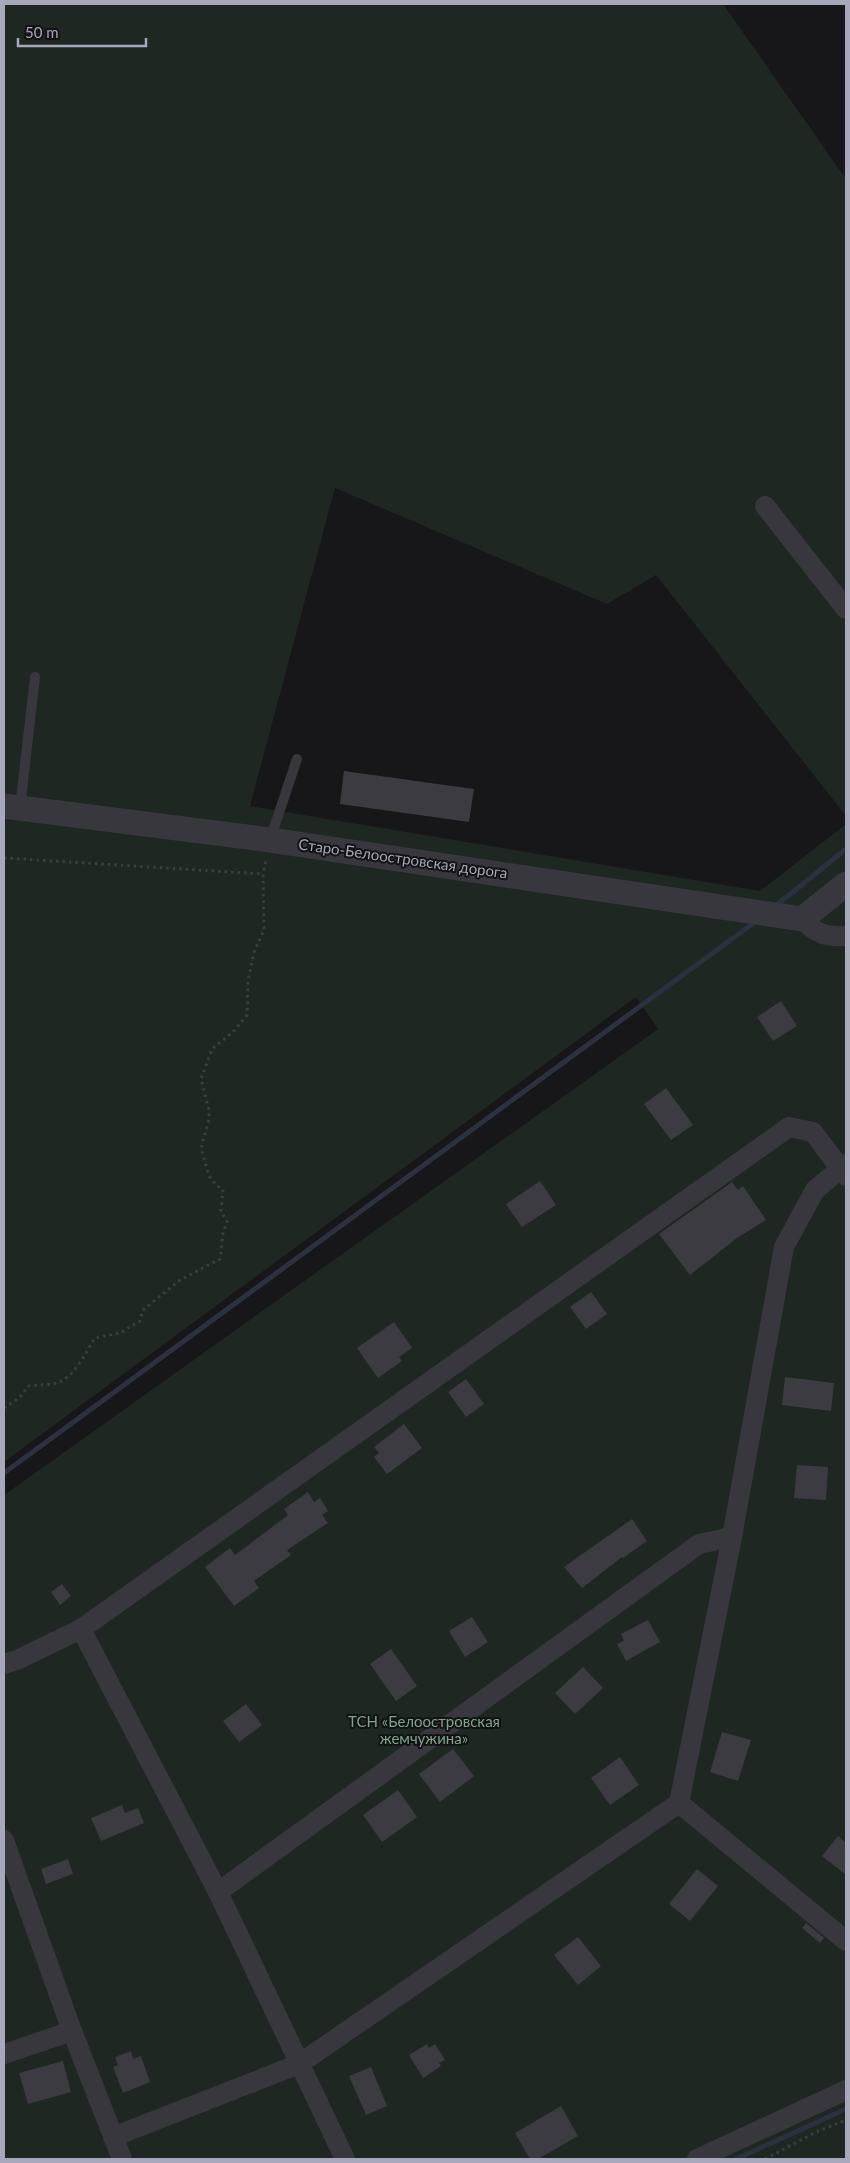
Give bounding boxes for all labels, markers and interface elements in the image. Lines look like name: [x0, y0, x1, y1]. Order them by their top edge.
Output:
scale bar: [18, 15, 145, 47]
text: 50 m: [25, 23, 59, 41]
street label: Старо-Белоостровская дорога: [297, 834, 509, 882]
park label: ТСН «Белоостровская жемчужина»: [348, 1712, 500, 1747]

